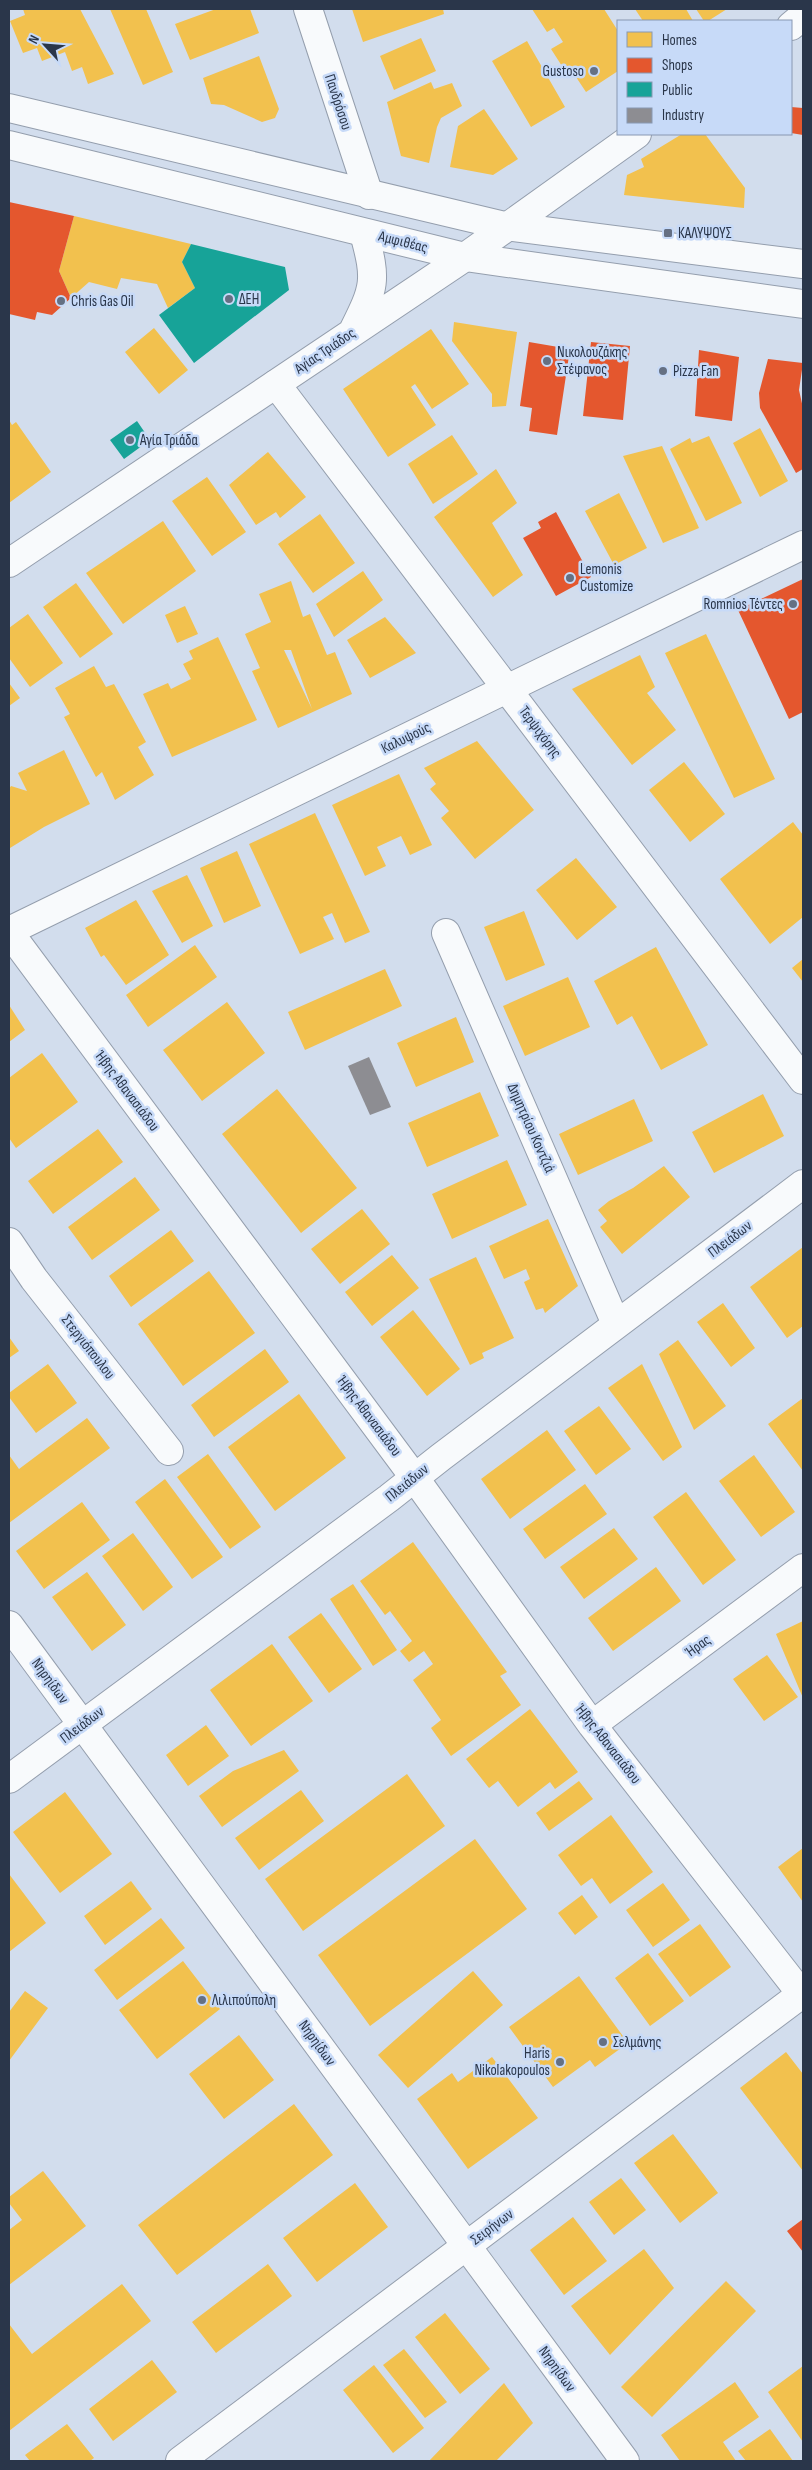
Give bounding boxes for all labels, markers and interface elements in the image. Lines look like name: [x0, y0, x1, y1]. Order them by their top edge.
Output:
north arrow: [20, 20, 70, 70]
legend: [617, 20, 792, 135]
text: Homes: [662, 31, 697, 50]
text: N: [24, 32, 43, 47]
text: Shops: [662, 56, 693, 75]
place label: Gustoso: [543, 62, 584, 81]
marker: Gustoso: [588, 65, 600, 77]
street label: Πανδρόσου: [320, 72, 356, 132]
text: Public: [662, 81, 693, 100]
text: Industry: [662, 106, 704, 125]
place label: ΚΑΛΥΨΟΥΣ: [678, 224, 732, 243]
street label: Αμφιθέας: [376, 227, 430, 257]
marker: ΚΑΛΥΨΟΥΣ: [662, 227, 674, 239]
place label: ΔΕΗ: [239, 290, 259, 309]
place label: Chris Gas Oil: [71, 292, 134, 311]
marker: ΔΕΗ: [223, 293, 235, 305]
marker: Chris Gas Oil: [55, 295, 67, 307]
street label: Αγίας Τριάδος: [290, 324, 359, 379]
place label: Νικολουζάκης Στέφανος: [557, 343, 628, 379]
marker: Νικολουζάκης Στέφανος: [541, 355, 553, 367]
place label: Pizza Fan: [673, 362, 719, 381]
marker: Pizza Fan: [657, 365, 669, 377]
place label: Αγία Τριάδα: [139, 431, 198, 450]
marker: Αγία Τριάδα: [124, 434, 136, 446]
place label: Lemonis Customize: [580, 560, 633, 596]
marker: Lemonis Customize: [564, 572, 576, 584]
place label: Romnios Τέντες: [703, 595, 783, 614]
marker: Romnios Τέντες: [787, 598, 799, 610]
street label: Τερψιχόρης: [514, 702, 566, 762]
street label: Καλυψούς: [378, 718, 434, 758]
street label: Ήβης Αθανασιάδου: [90, 1046, 164, 1135]
street label: Δημητρίου Κοντζιά: [503, 1081, 559, 1176]
street label: Πλειάδων: [704, 1216, 756, 1262]
street label: Στεργιόπουλου: [57, 1311, 119, 1383]
street label: Ήβης Αθανασιάδου: [332, 1371, 406, 1460]
street label: Πλειάδων: [382, 1460, 433, 1506]
street label: Ήρας: [681, 1630, 715, 1662]
street label: Νηρηίδων: [27, 1655, 73, 1708]
street label: Ήβης Αθανασιάδου: [570, 1699, 645, 1788]
street label: Πλειάδων: [56, 1702, 108, 1748]
place label: Λιλιπούπολη: [211, 1991, 276, 2010]
marker: Λιλιπούπολη: [196, 1994, 208, 2006]
street label: Νηρηίδων: [294, 2017, 340, 2070]
place label: Σελμάνης: [613, 2033, 662, 2052]
marker: Σελμάνης: [597, 2036, 609, 2048]
place label: Haris Nikolakopoulos: [474, 2044, 550, 2080]
marker: Haris Nikolakopoulos: [554, 2056, 566, 2068]
street label: Σειρήνων: [467, 2205, 517, 2249]
street label: Νηρηίδων: [534, 2343, 580, 2396]

